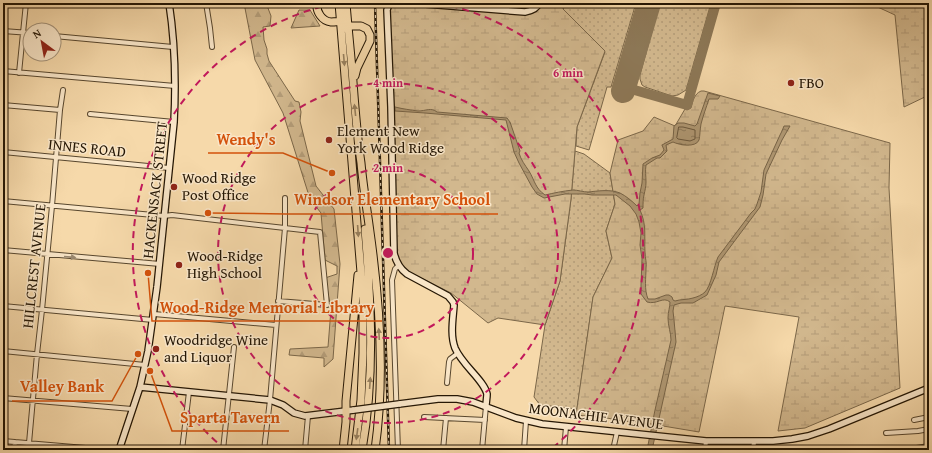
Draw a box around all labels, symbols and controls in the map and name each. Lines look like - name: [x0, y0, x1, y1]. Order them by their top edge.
- north arrow: [22, 22, 62, 62]
- text: N: [29, 24, 45, 42]
- one-way arrow: [341, 54, 347, 66]
- text: 6 min: [553, 64, 583, 81]
- place label: FBO: [799, 72, 824, 93]
- text: 4 min: [373, 74, 403, 91]
- marker: FBO: [786, 78, 796, 88]
- one-way arrow: [352, 104, 358, 116]
- street label: HACKENSACK STREET: [137, 120, 172, 260]
- place label: Element New York Wood Ridge: [337, 120, 444, 158]
- callout: Wendy's: [208, 125, 283, 153]
- text: Wendy's: [216, 127, 276, 151]
- street label: INNES ROAD: [47, 133, 127, 162]
- marker: Element New York Wood Ridge: [324, 135, 334, 145]
- text: 2 min: [373, 159, 403, 176]
- place label: Wood Ridge Post Office: [182, 167, 256, 205]
- marker: Wood Ridge Post Office: [169, 182, 179, 192]
- callout: Windsor Elementary School: [286, 186, 498, 214]
- text: Windsor Elementary School: [294, 187, 490, 211]
- street label: HILLCREST AVENUE: [17, 202, 51, 329]
- one-way arrow: [354, 225, 361, 237]
- place label: Wood-Ridge High School: [187, 245, 263, 283]
- centre of rings: [381, 246, 395, 260]
- one-way arrow: [64, 253, 76, 260]
- marker: Wood-Ridge High School: [174, 260, 184, 270]
- callout: Wood-Ridge Memorial Library: [152, 293, 382, 321]
- text: Wood-Ridge Memorial Library: [160, 295, 375, 319]
- one-way arrow: [376, 327, 383, 340]
- place label: Woodridge Wine and Liquor: [164, 329, 268, 367]
- marker: Woodridge Wine and Liquor: [151, 344, 161, 354]
- callout: Valley Bank: [12, 373, 112, 401]
- text: Valley Bank: [20, 374, 105, 398]
- one-way arrow: [366, 377, 373, 389]
- street label: MOONACHIE AVENUE: [528, 397, 665, 434]
- callout: Sparta Tavern: [172, 403, 289, 431]
- text: Sparta Tavern: [180, 405, 281, 429]
- one-way arrow: [354, 428, 360, 440]

